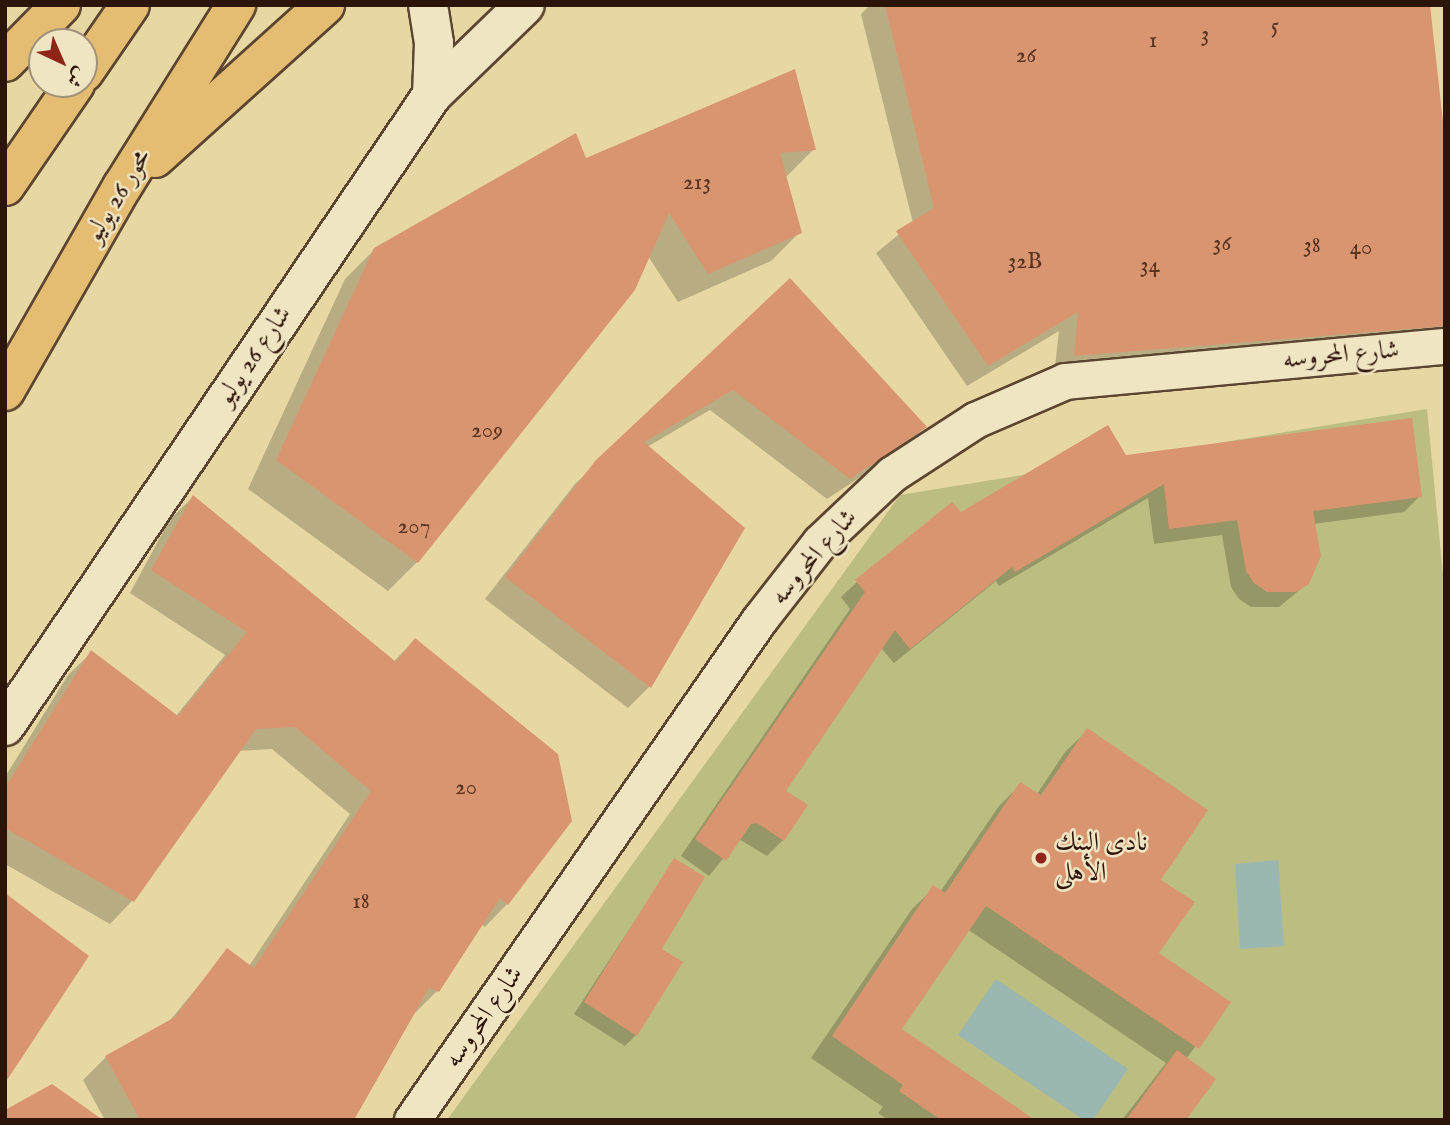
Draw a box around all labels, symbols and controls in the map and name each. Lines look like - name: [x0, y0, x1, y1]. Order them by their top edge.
- house number: 5: [1271, 13, 1279, 41]
- house number: 3: [1201, 21, 1209, 49]
- house number: 1: [1149, 27, 1157, 55]
- north arrow: [28, 28, 98, 98]
- house number: 26: [1016, 42, 1036, 70]
- text: ش: [61, 61, 91, 92]
- street label: محور 26 يوليو: [78, 144, 158, 248]
- house number: 213: [683, 169, 711, 197]
- house number: 36: [1213, 230, 1231, 258]
- house number: 38: [1303, 232, 1321, 260]
- house number: 40: [1350, 234, 1372, 262]
- house number: 32B: [1008, 248, 1042, 276]
- house number: 34: [1140, 252, 1160, 280]
- street label: شارع 26 يوليو: [209, 300, 299, 412]
- street label: شارع المحروسه: [1281, 334, 1401, 376]
- house number: 209: [471, 417, 503, 445]
- street label: شارع المحروسه: [764, 503, 864, 611]
- house number: 207: [398, 513, 430, 541]
- house number: 20: [455, 774, 477, 802]
- place label: نادى البنك الأهلى: [1055, 827, 1147, 888]
- marker: نادى البنك الأهلى: [1033, 850, 1049, 866]
- house number: 18: [352, 888, 370, 916]
- street label: شارع المحروسه: [438, 960, 530, 1074]

